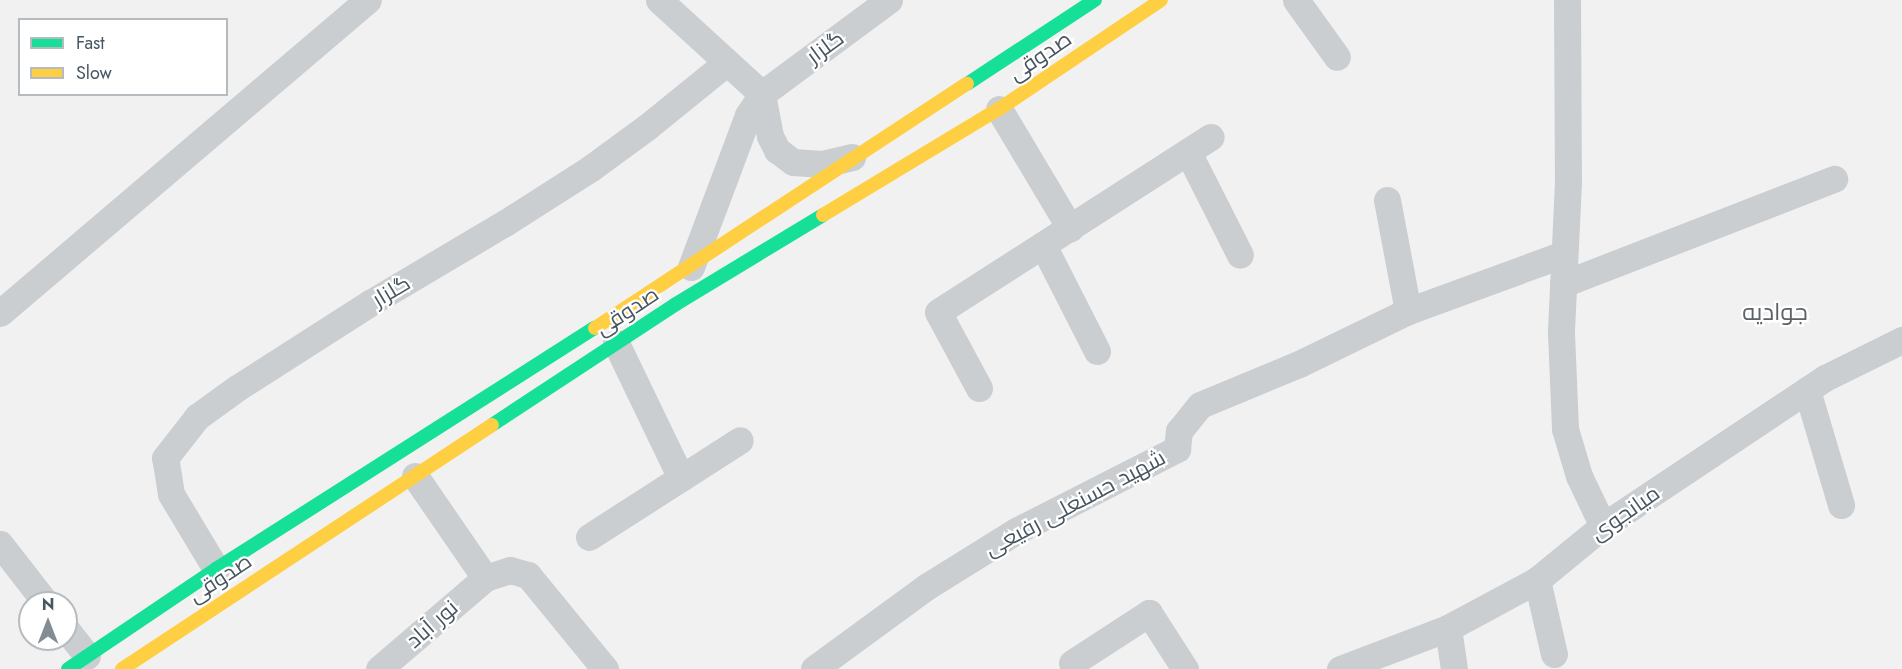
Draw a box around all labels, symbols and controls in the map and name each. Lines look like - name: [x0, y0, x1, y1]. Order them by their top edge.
- legend: [18, 18, 228, 96]
- street label: گلزار: [801, 25, 849, 69]
- street label: صدوقی: [1004, 25, 1076, 87]
- text: Fast: [76, 30, 105, 56]
- text: Slow: [76, 60, 112, 86]
- street label: گلزار: [367, 269, 415, 313]
- street label: صدوقی: [590, 281, 664, 341]
- district label: جوادیه: [1742, 298, 1808, 326]
- street label: شهید حسنعلی رفیعی: [980, 444, 1170, 562]
- street label: میانجوی: [1585, 480, 1665, 546]
- street label: صدوقی: [183, 548, 257, 608]
- north arrow: [18, 591, 78, 651]
- text: N: [42, 593, 54, 616]
- street label: نور آباد: [401, 594, 463, 654]

